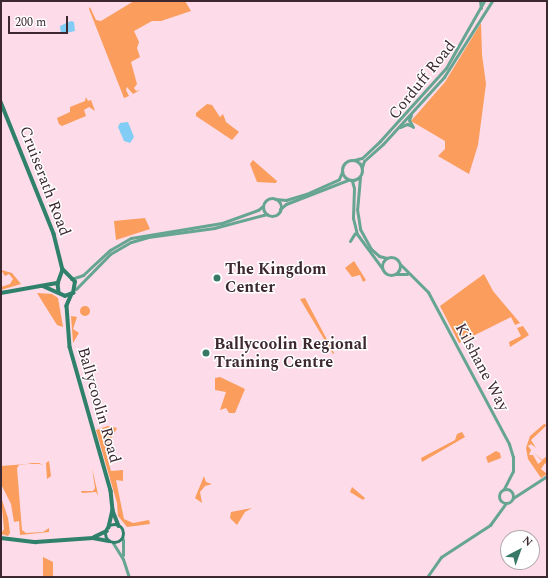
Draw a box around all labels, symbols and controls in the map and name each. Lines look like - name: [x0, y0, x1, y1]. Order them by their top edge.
- scale bar: [10, 8, 70, 34]
- text: 200 m: [15, 13, 46, 32]
- street label: Corduff Road: [384, 37, 460, 123]
- street label: Cruiserath Road: [15, 123, 75, 239]
- place label: The Kingdom Center: [225, 259, 327, 297]
- marker: The Kingdom Center: [212, 273, 222, 283]
- street label: Kilshane Way: [451, 320, 513, 414]
- place label: Ballycoolin Regional Training Centre: [214, 334, 367, 372]
- street label: Ballycoolin Road: [73, 345, 125, 465]
- marker: Ballycoolin Regional Training Centre: [201, 348, 211, 358]
- north arrow: [500, 530, 540, 570]
- text: N: [519, 532, 537, 551]

